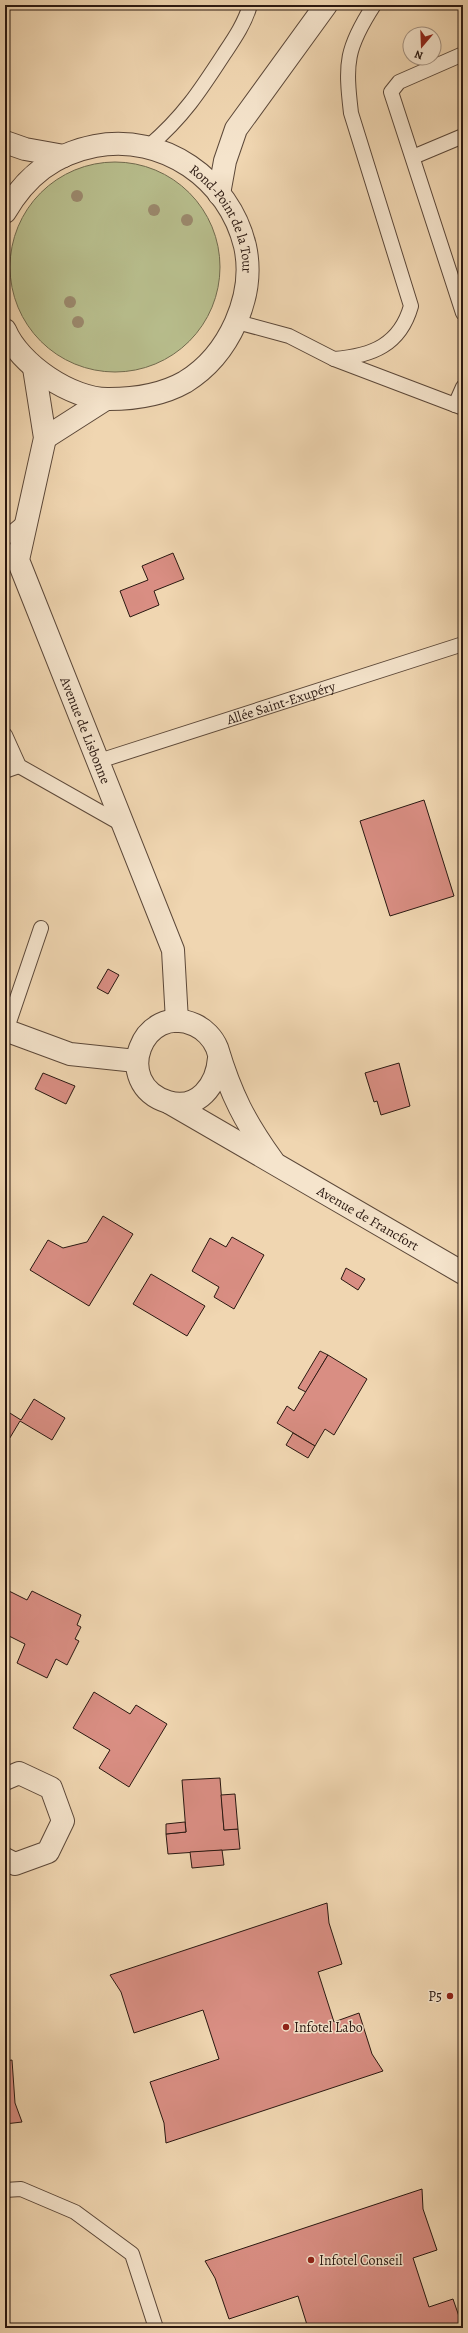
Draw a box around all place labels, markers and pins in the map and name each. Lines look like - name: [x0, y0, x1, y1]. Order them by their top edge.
- place label: P5: [428, 1987, 442, 2006]
- marker: P5: [445, 1991, 455, 2001]
- place label: Infotel Labo: [294, 2018, 363, 2037]
- marker: Infotel Labo: [281, 2022, 291, 2032]
- place label: Infotel Conseil: [319, 2251, 403, 2270]
- marker: Infotel Conseil: [306, 2255, 316, 2265]

